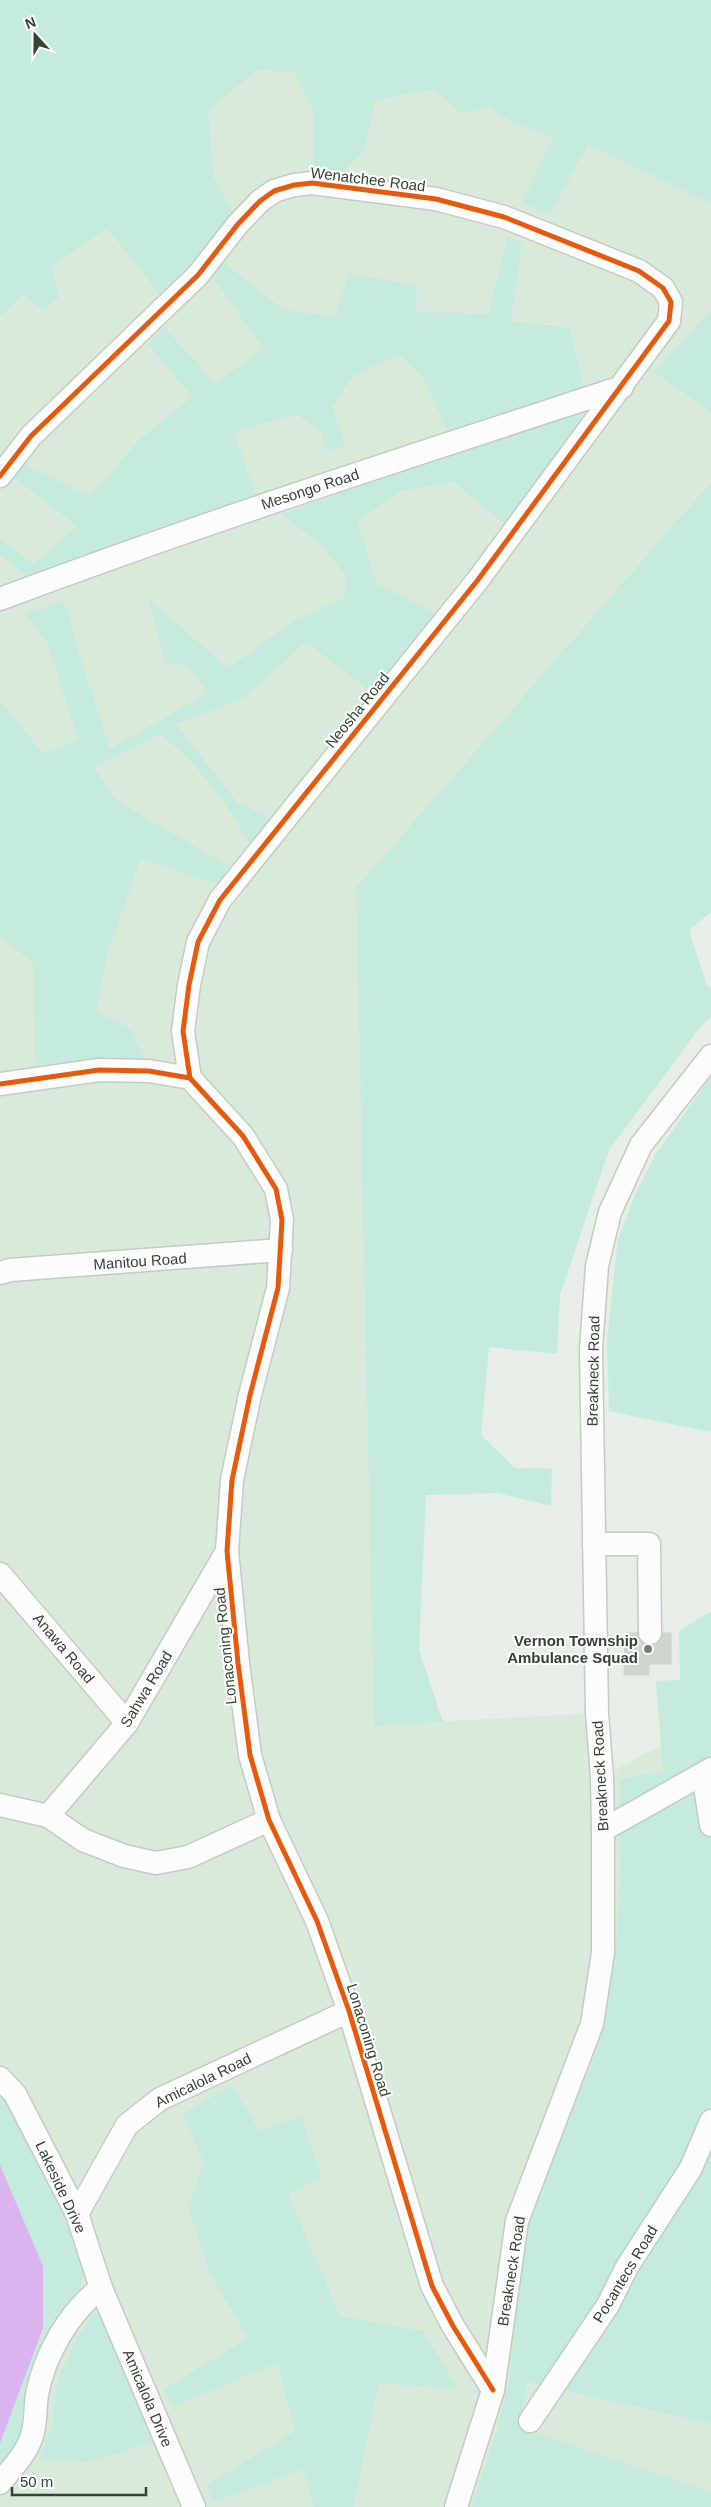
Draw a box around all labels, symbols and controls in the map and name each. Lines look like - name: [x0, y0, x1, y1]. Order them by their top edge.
- north arrow: [10, 10, 60, 60]
- text: N: [23, 14, 38, 32]
- street label: Wenatchee Road: [310, 164, 426, 194]
- street label: Mesongo Road: [259, 465, 361, 513]
- street label: Neosha Road: [322, 669, 392, 751]
- street label: Manitou Road: [93, 1249, 187, 1273]
- street label: Breakneck Road: [584, 1315, 602, 1427]
- street label: Lonaconing Road: [210, 1587, 240, 1705]
- street label: Anawa Road: [30, 1610, 98, 1686]
- place label: Vernon Township Ambulance Squad: [507, 1632, 638, 1666]
- marker: Vernon Township Ambulance Squad: [642, 1643, 654, 1655]
- street label: Sahwa Road: [117, 1648, 175, 1730]
- street label: Breakneck Road: [589, 1720, 611, 1832]
- street label: Lonaconing Road: [344, 1981, 394, 2099]
- street label: Amicalola Road: [152, 2049, 254, 2111]
- street label: Lakeside Drive: [32, 2138, 90, 2236]
- street label: Breakneck Road: [494, 2215, 528, 2327]
- street label: Pocantecs Road: [589, 2222, 661, 2326]
- street label: Amicalola Drive: [120, 2347, 176, 2449]
- scale bar: [12, 2464, 146, 2496]
- text: 50 m: [20, 2473, 53, 2490]

